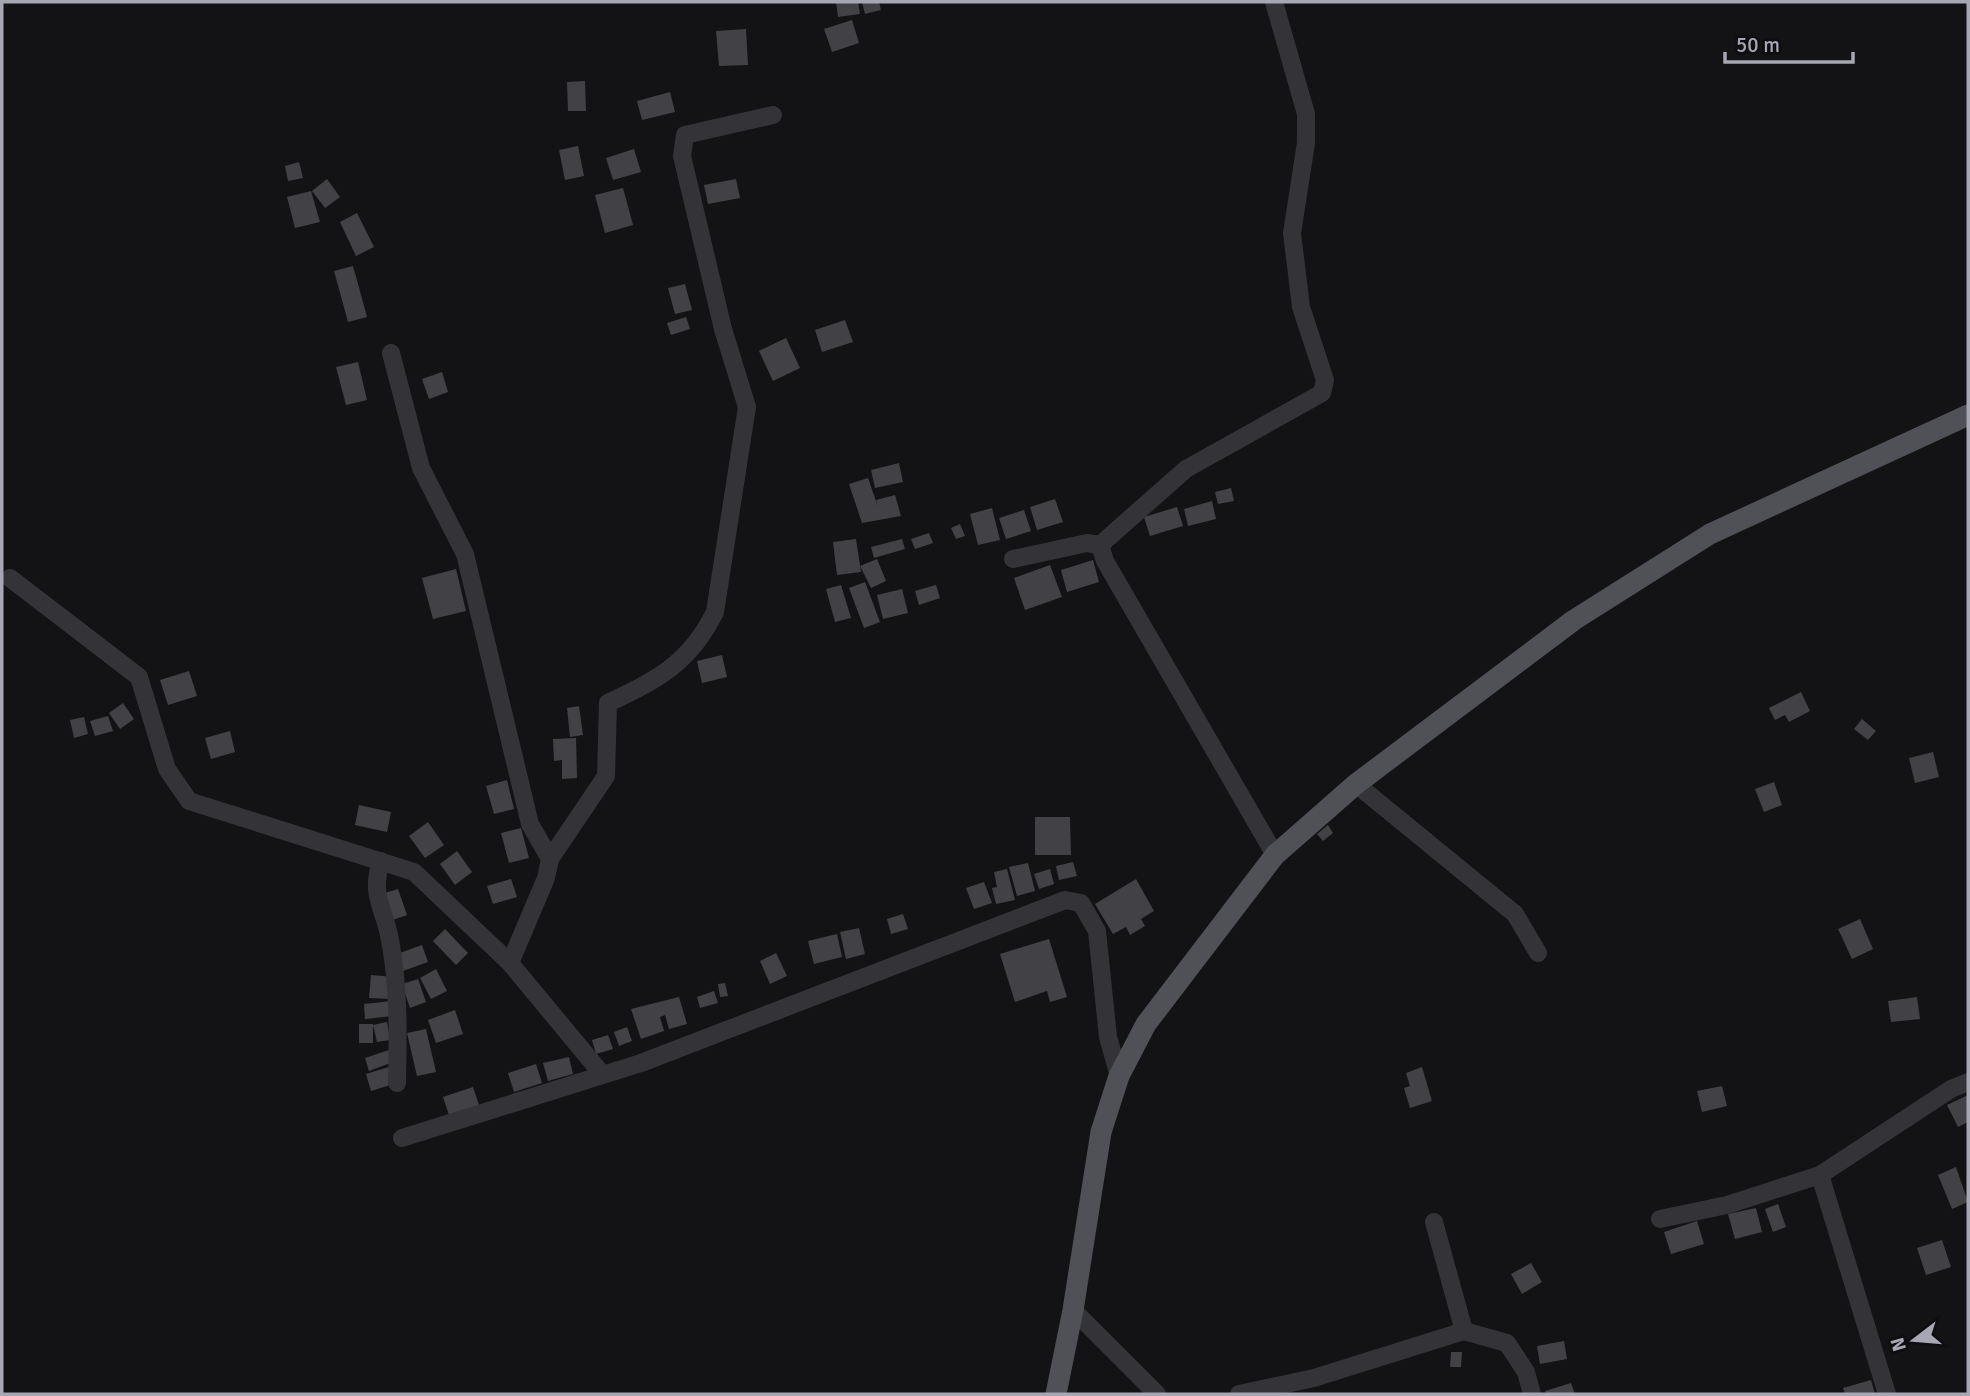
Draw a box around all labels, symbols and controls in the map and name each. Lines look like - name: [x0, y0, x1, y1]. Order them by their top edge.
- scale bar: [1725, 21, 1853, 65]
- text: 50 m: [1736, 32, 1780, 58]
- north arrow: [1879, 1305, 1949, 1375]
- text: N: [1885, 1335, 1912, 1354]

